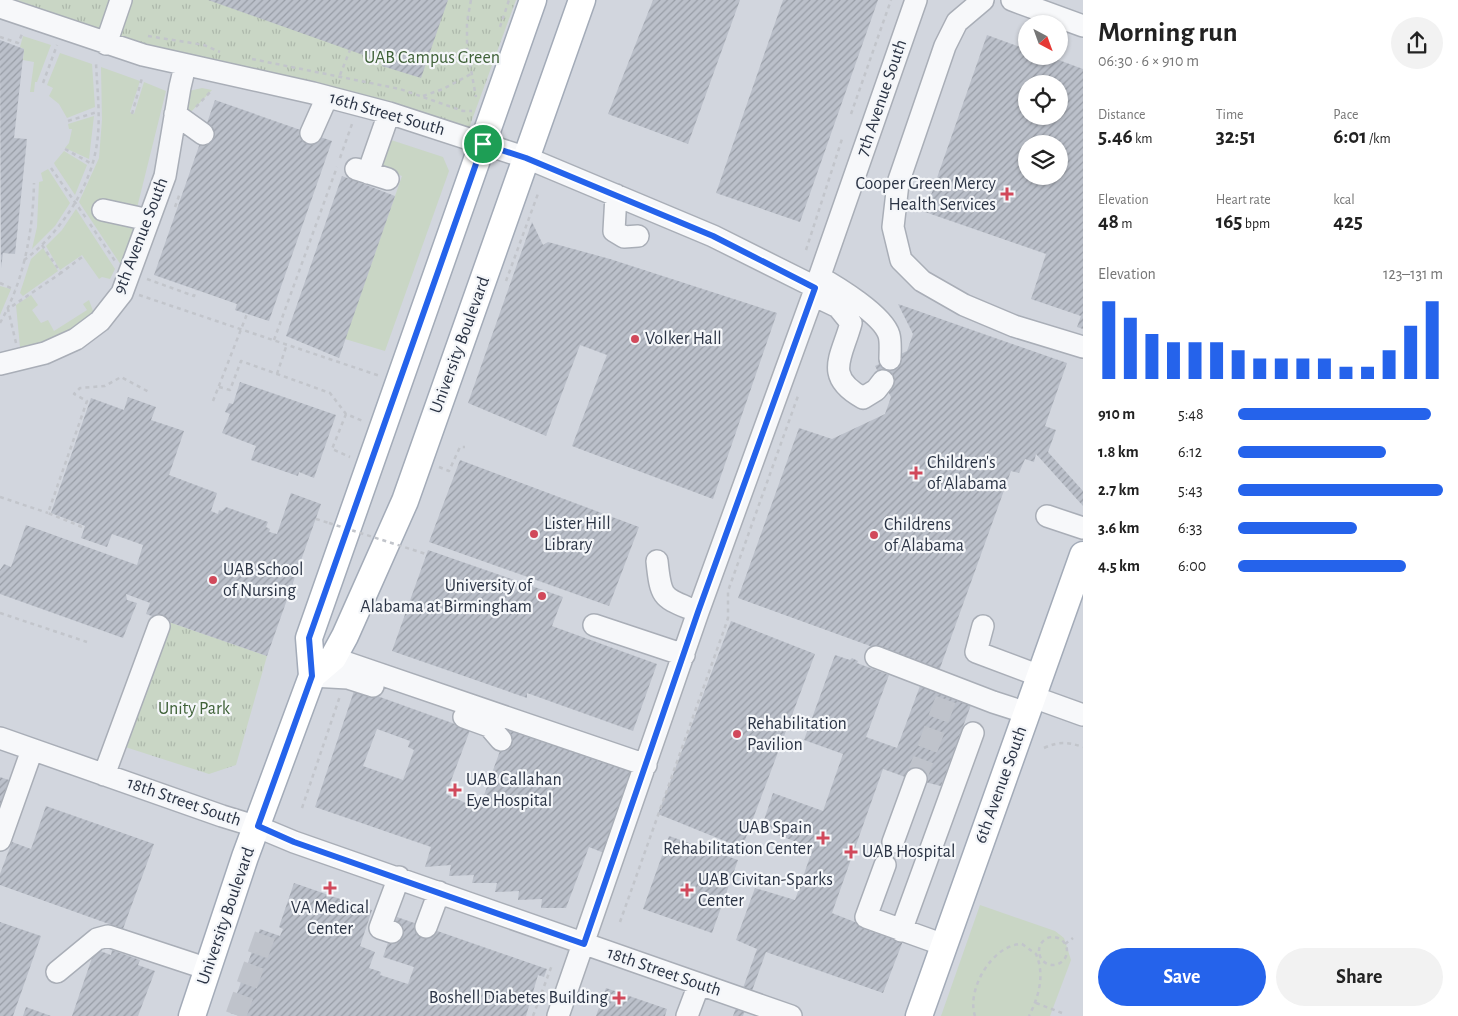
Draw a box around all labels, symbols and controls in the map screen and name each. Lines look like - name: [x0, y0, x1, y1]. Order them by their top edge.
- north arrow: [1018, 15, 1068, 65]
- map controls: [1018, 15, 1068, 185]
- button: share: [1391, 17, 1443, 69]
- text: Morning run: [1098, 19, 1238, 47]
- street label: 7th Avenue South: [854, 37, 910, 159]
- park label: UAB Campus Green: [364, 49, 500, 67]
- text: 06:30 · 6 × 910 m: [1098, 53, 1199, 69]
- button: locate: [1018, 75, 1068, 125]
- street label: 16th Street South: [327, 89, 447, 139]
- text: Distance: [1098, 108, 1145, 122]
- text: Time: [1216, 108, 1244, 122]
- text: Pace: [1333, 108, 1359, 122]
- pin: [462, 123, 504, 165]
- text: 5.46: [1098, 126, 1133, 147]
- text: 32:51: [1216, 126, 1256, 147]
- text: 6:01: [1333, 126, 1367, 147]
- icon: arrive: [469, 130, 497, 158]
- text: km: [1133, 132, 1153, 146]
- text: /km: [1367, 132, 1391, 146]
- button: layers: [1018, 135, 1068, 185]
- street label: 9th Avenue South: [111, 175, 171, 297]
- place label: Cooper Green Mercy Health Services: [855, 175, 996, 214]
- marker: Cooper Green Mercy Health Services: [1000, 187, 1014, 201]
- text: Elevation: [1098, 193, 1149, 207]
- text: Heart rate: [1216, 193, 1271, 207]
- text: kcal: [1333, 193, 1355, 207]
- text: 48: [1098, 211, 1119, 232]
- text: 165: [1216, 211, 1242, 232]
- text: 425: [1333, 211, 1363, 232]
- text: m: [1119, 217, 1132, 231]
- text: bpm: [1242, 217, 1270, 231]
- text: Elevation: [1098, 266, 1156, 282]
- text: 123–131 m: [1383, 266, 1443, 282]
- street label: University Boulevard: [427, 274, 493, 416]
- place label: Volker Hall: [645, 330, 722, 348]
- marker: Volker Hall: [629, 333, 641, 345]
- text: 910 m: [1098, 406, 1135, 422]
- text: 5:48: [1178, 406, 1204, 422]
- text: 1.8 km: [1098, 444, 1139, 460]
- text: 6:12: [1178, 444, 1202, 460]
- place label: Children's of Alabama: [927, 454, 1007, 493]
- marker: Children's of Alabama: [909, 466, 923, 480]
- text: 2.7 km: [1098, 482, 1139, 498]
- text: 5:43: [1178, 482, 1203, 498]
- place label: Lister Hill Library: [544, 515, 611, 554]
- place label: Childrens of Alabama: [884, 516, 964, 555]
- text: 3.6 km: [1098, 520, 1140, 536]
- text: 6:33: [1178, 520, 1202, 536]
- marker: Lister Hill Library: [528, 528, 540, 540]
- marker: Childrens of Alabama: [868, 529, 880, 541]
- text: 4.5 km: [1098, 558, 1140, 574]
- text: 6:00: [1178, 558, 1206, 574]
- place label: UAB School of Nursing: [223, 561, 304, 600]
- marker: UAB School of Nursing: [207, 574, 219, 586]
- place label: University of Alabama at Birmingham: [360, 577, 534, 616]
- marker: University of Alabama at Birmingham: [536, 590, 548, 602]
- park label: Unity Park: [158, 700, 231, 718]
- place label: Rehabilitation Pavilion: [747, 715, 847, 754]
- street label: 6th Avenue South: [971, 724, 1031, 846]
- marker: Rehabilitation Pavilion: [731, 728, 743, 740]
- place label: UAB Callahan Eye Hospital: [466, 771, 562, 810]
- street label: 18th Street South: [125, 774, 243, 830]
- marker: UAB Callahan Eye Hospital: [448, 783, 462, 797]
- place label: UAB Spain Rehabilitation Center: [663, 819, 812, 858]
- marker: UAB Spain Rehabilitation Center: [816, 831, 830, 845]
- place label: UAB Hospital: [862, 843, 955, 861]
- street label: University Boulevard: [194, 845, 258, 987]
- marker: UAB Hospital: [844, 845, 858, 859]
- place label: UAB Civitan-Sparks Center: [698, 871, 833, 910]
- marker: VA Medical Center: [323, 881, 337, 895]
- marker: UAB Civitan-Sparks Center: [680, 883, 694, 897]
- place label: VA Medical Center: [291, 899, 369, 938]
- street label: 18th Street South: [605, 944, 723, 1000]
- button: Save: [1098, 948, 1266, 1006]
- button: Share: [1276, 948, 1443, 1006]
- place label: Boshell Diabetes Building: [429, 989, 608, 1007]
- marker: Boshell Diabetes Building: [612, 991, 626, 1005]

